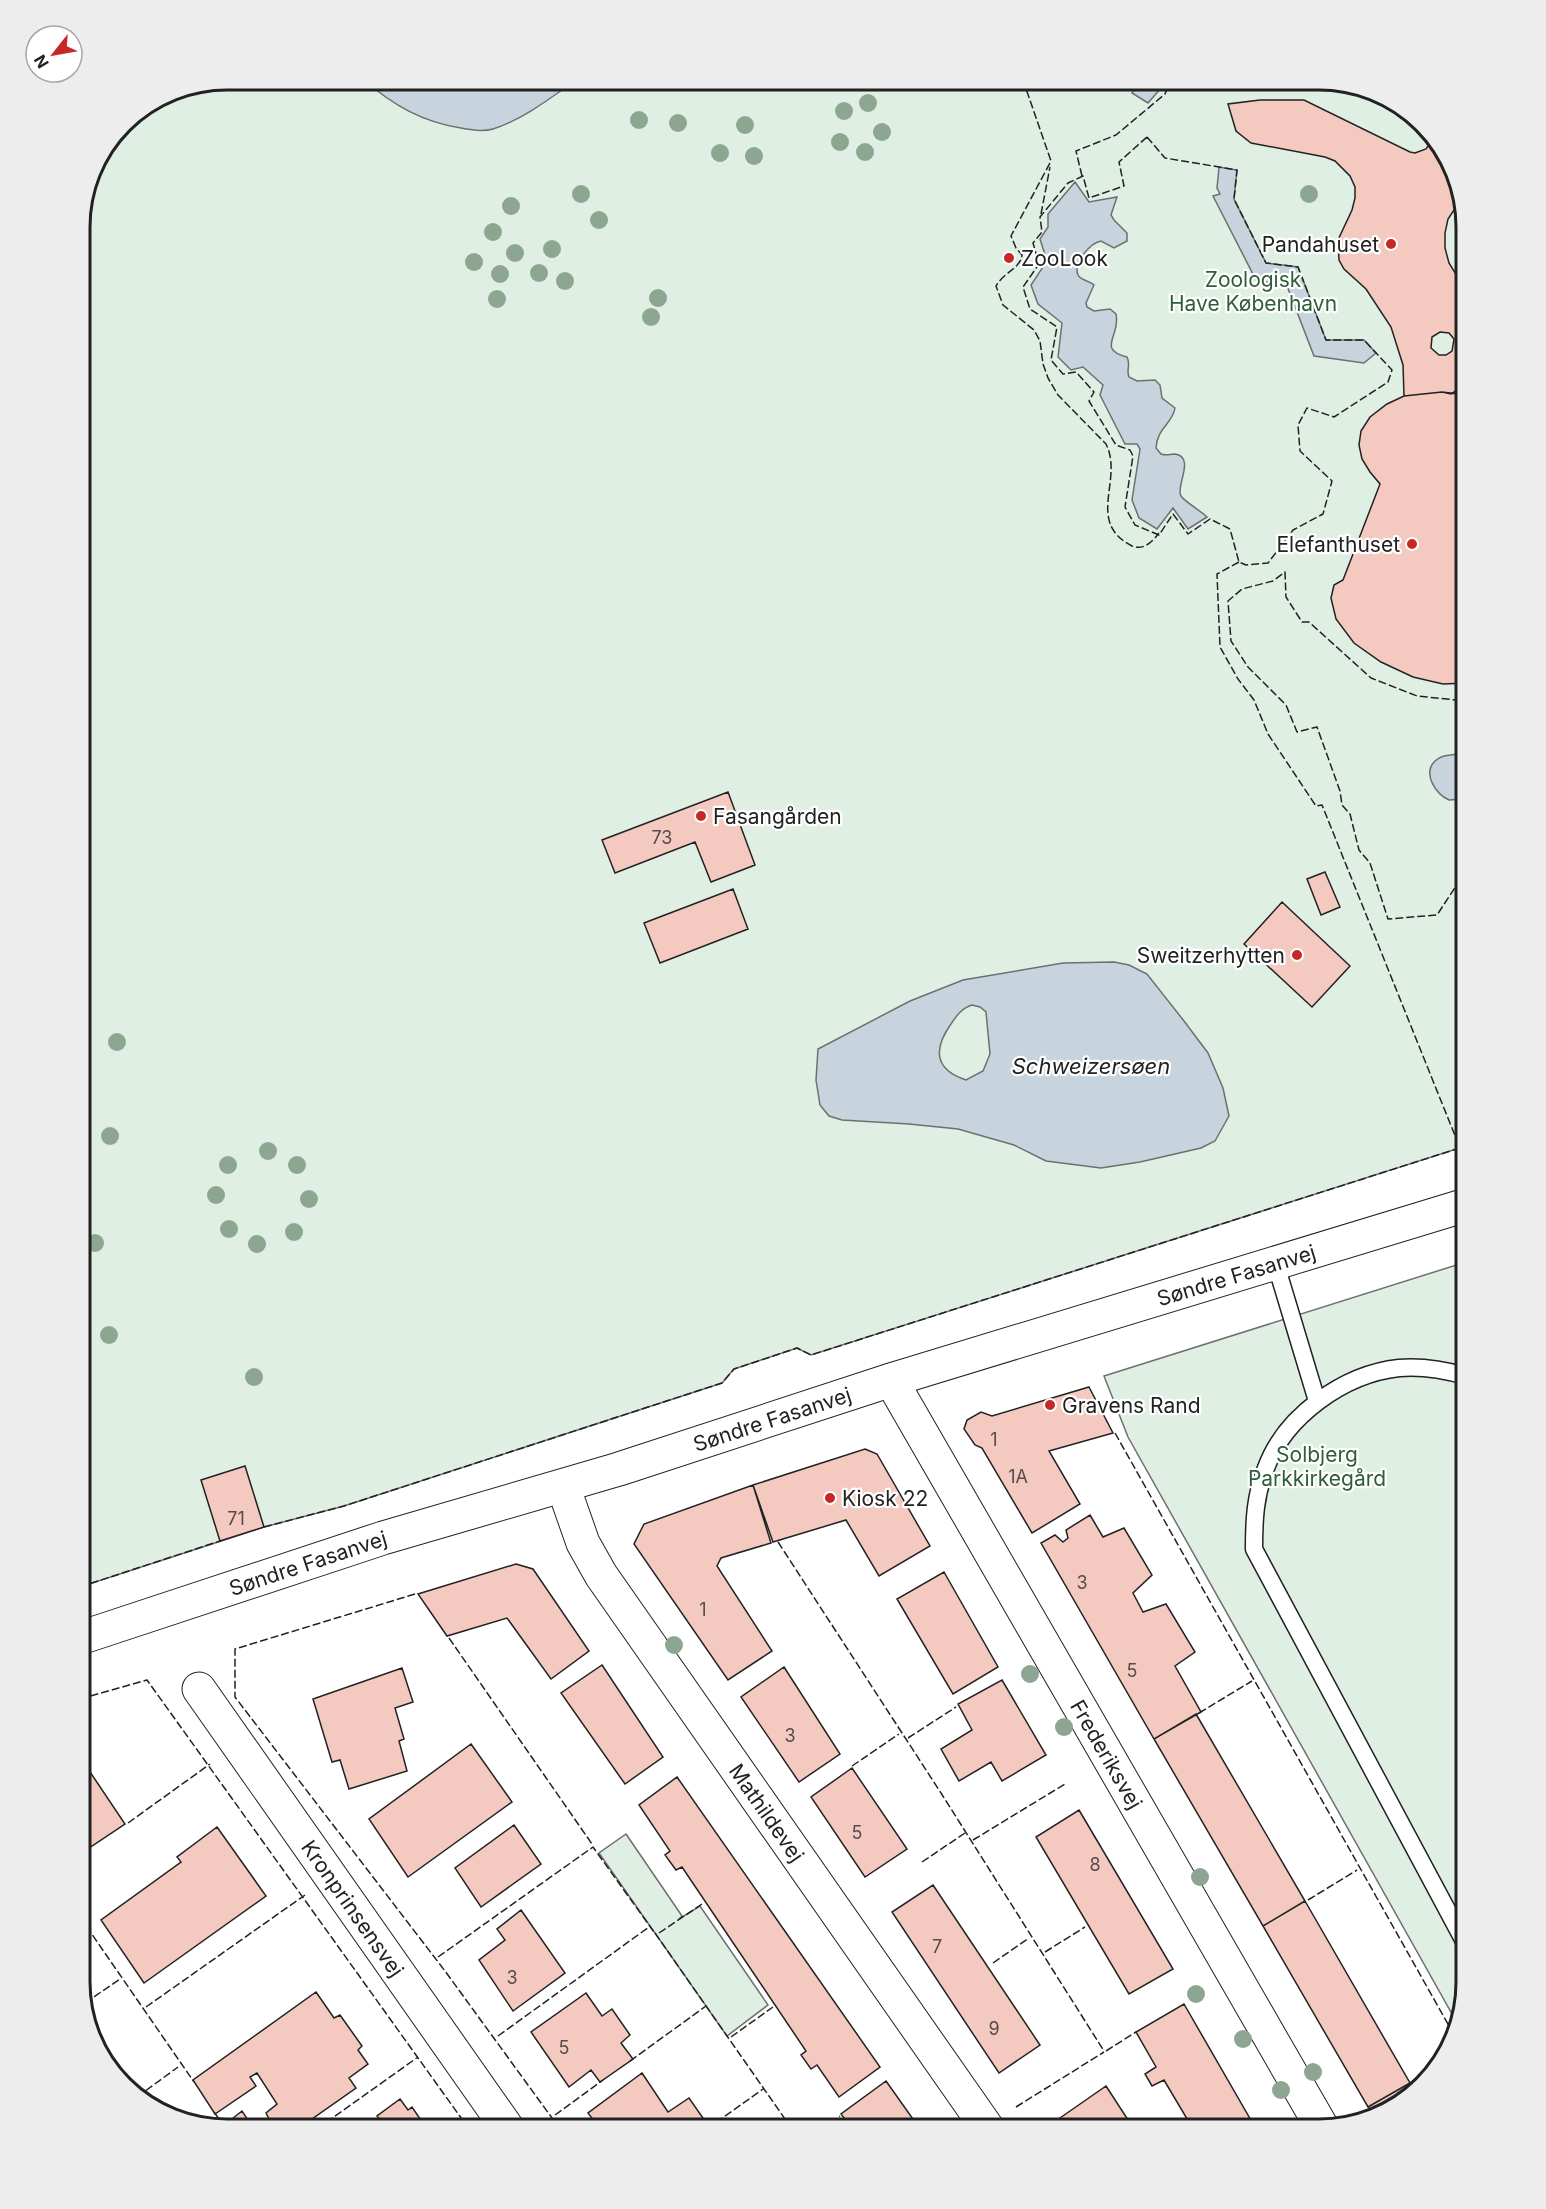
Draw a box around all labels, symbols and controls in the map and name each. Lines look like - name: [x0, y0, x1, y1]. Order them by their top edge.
- north arrow: [24, 24, 84, 84]
- text: N: [29, 51, 53, 72]
- place label: Pandahuset: [1262, 232, 1379, 257]
- marker: Pandahuset: [1384, 237, 1398, 251]
- place label: ZooLook: [1021, 246, 1108, 271]
- marker: ZooLook: [1002, 251, 1016, 265]
- park label: Zoologisk Have København: [1169, 267, 1337, 316]
- place label: Elefanthuset: [1277, 532, 1400, 557]
- marker: Elefanthuset: [1405, 537, 1419, 551]
- place label: Fasangården: [713, 804, 842, 829]
- marker: Fasangården: [694, 809, 708, 823]
- house number: 73: [651, 827, 673, 848]
- place label: Sweitzerhytten: [1137, 943, 1285, 968]
- marker: Sweitzerhytten: [1290, 948, 1304, 962]
- water label: Schweizersøen: [1012, 1053, 1170, 1079]
- street label: Søndre Fasanvej: [1154, 1239, 1319, 1311]
- street label: Søndre Fasanvej: [690, 1381, 854, 1456]
- place label: Gravens Rand: [1062, 1393, 1201, 1418]
- marker: Gravens Rand: [1043, 1398, 1057, 1412]
- house number: 1: [990, 1429, 998, 1450]
- park label: Solbjerg Parkkirkegård: [1248, 1442, 1386, 1491]
- house number: 1A: [1008, 1466, 1028, 1487]
- place label: Kiosk 22: [842, 1486, 928, 1511]
- marker: Kiosk 22: [823, 1491, 837, 1505]
- house number: 71: [227, 1508, 245, 1529]
- street label: Søndre Fasanvej: [226, 1525, 390, 1600]
- house number: 3: [1076, 1572, 1088, 1593]
- house number: 1: [699, 1599, 707, 1620]
- house number: 5: [1127, 1660, 1137, 1681]
- street label: Frederiksvej: [1066, 1695, 1148, 1813]
- house number: 3: [784, 1725, 796, 1746]
- street label: Mathildevej: [724, 1759, 810, 1866]
- house number: 5: [852, 1822, 862, 1843]
- street label: Kronprinsensvej: [297, 1835, 409, 1981]
- house number: 8: [1089, 1854, 1101, 1875]
- house number: 7: [932, 1936, 942, 1957]
- house number: 3: [506, 1967, 518, 1988]
- house number: 9: [988, 2018, 1000, 2039]
- house number: 5: [559, 2037, 569, 2058]

